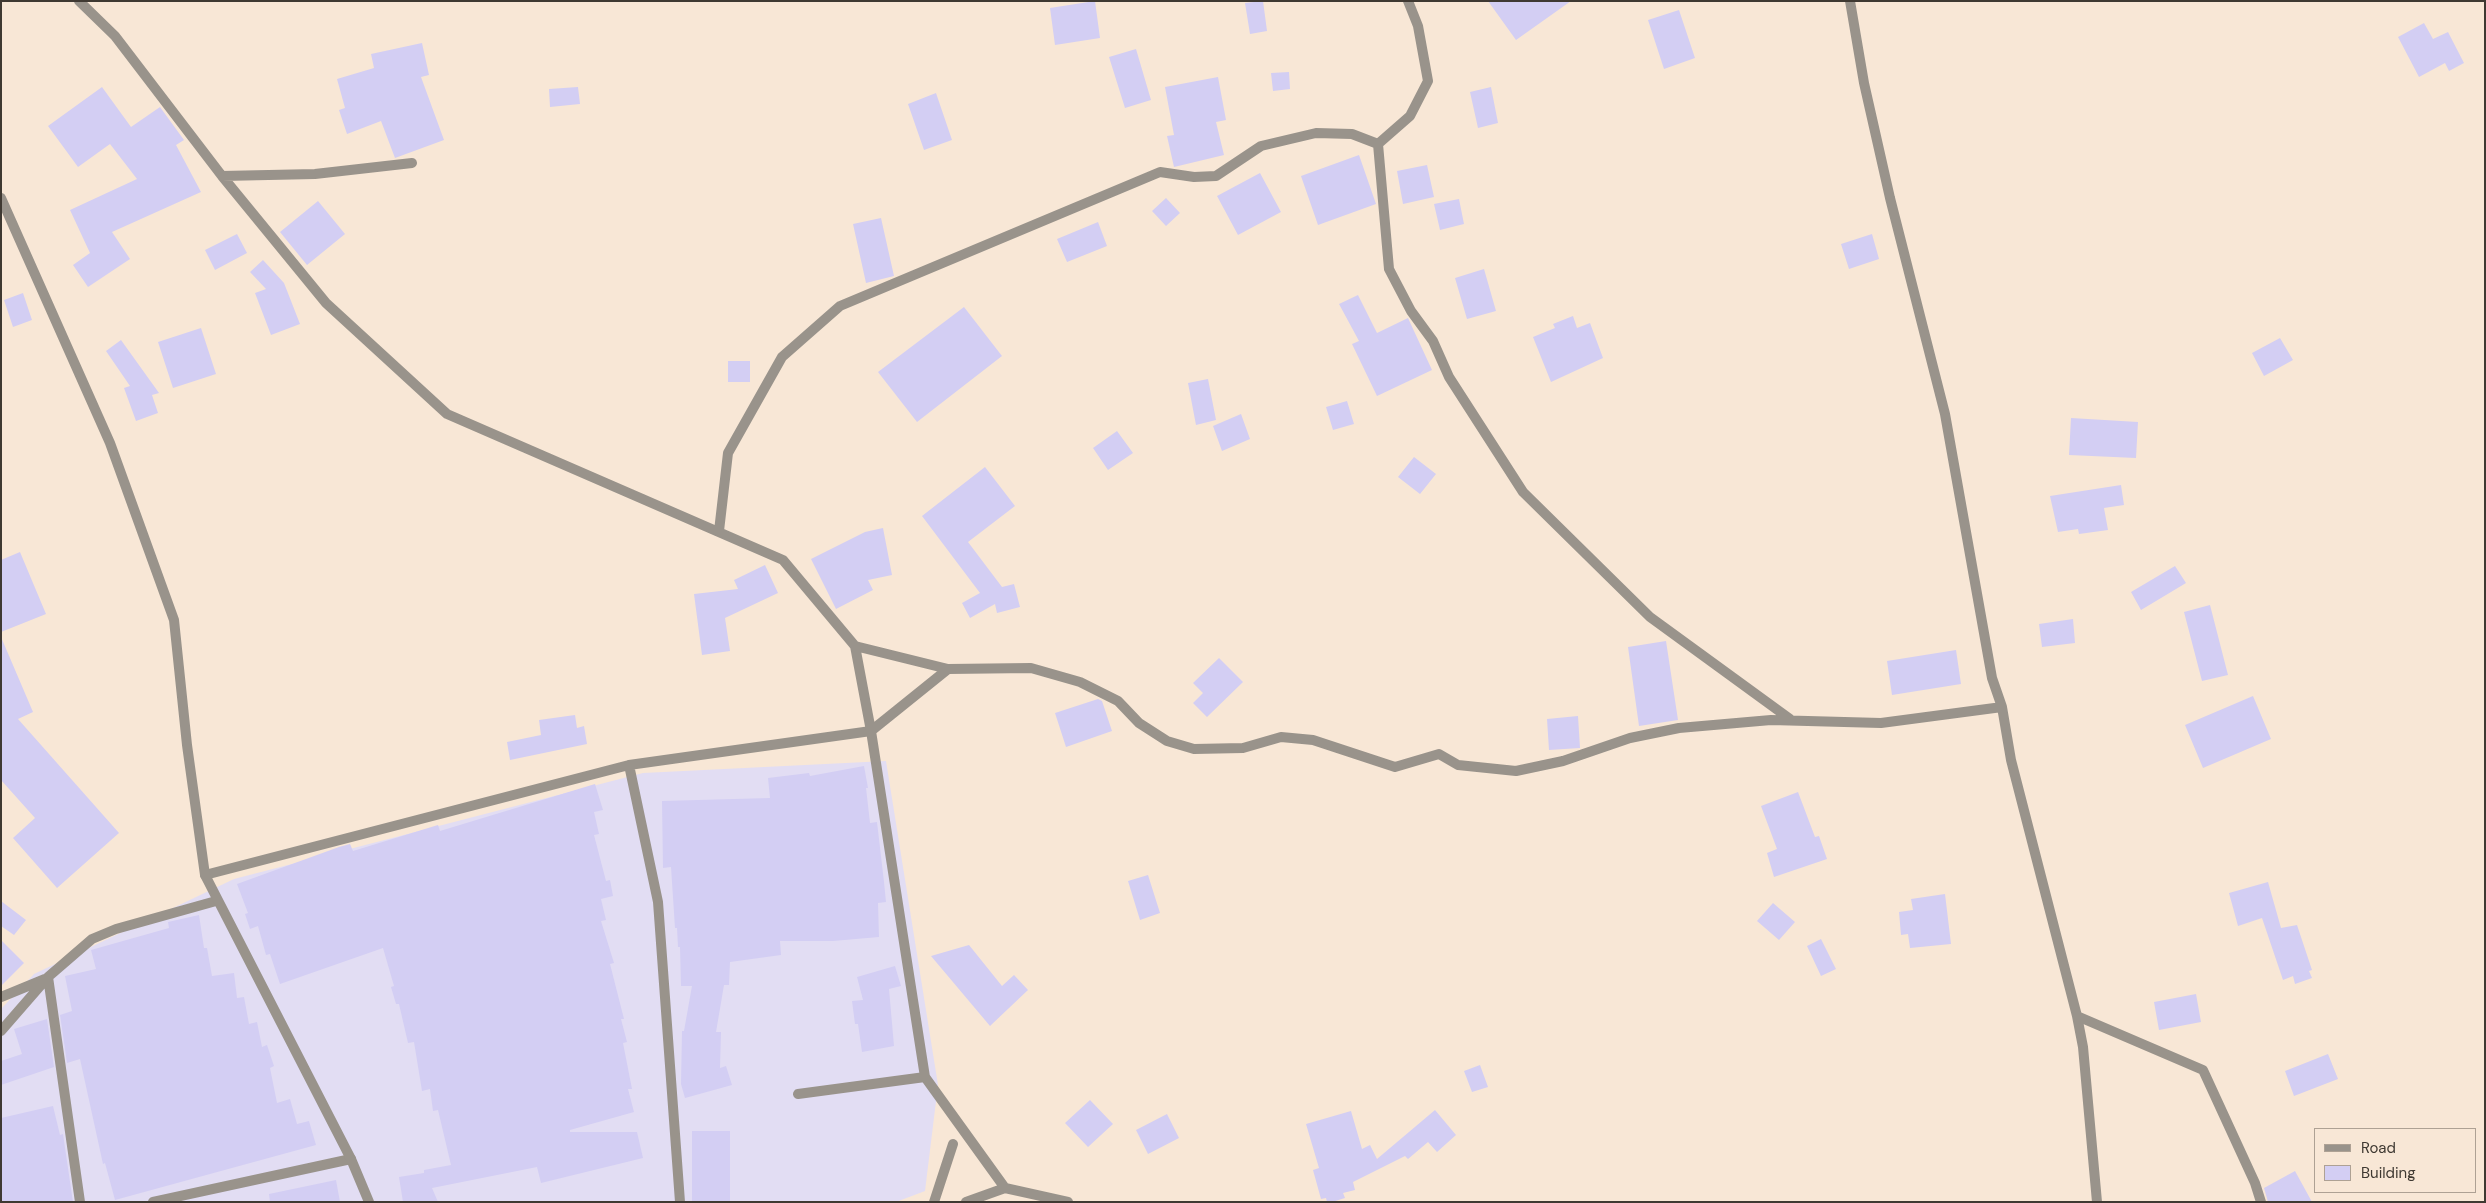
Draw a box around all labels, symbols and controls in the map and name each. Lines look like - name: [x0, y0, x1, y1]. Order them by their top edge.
- legend: [2314, 1128, 2476, 1193]
- text: Road: [2361, 1138, 2396, 1158]
- text: Building: [2361, 1163, 2416, 1183]

